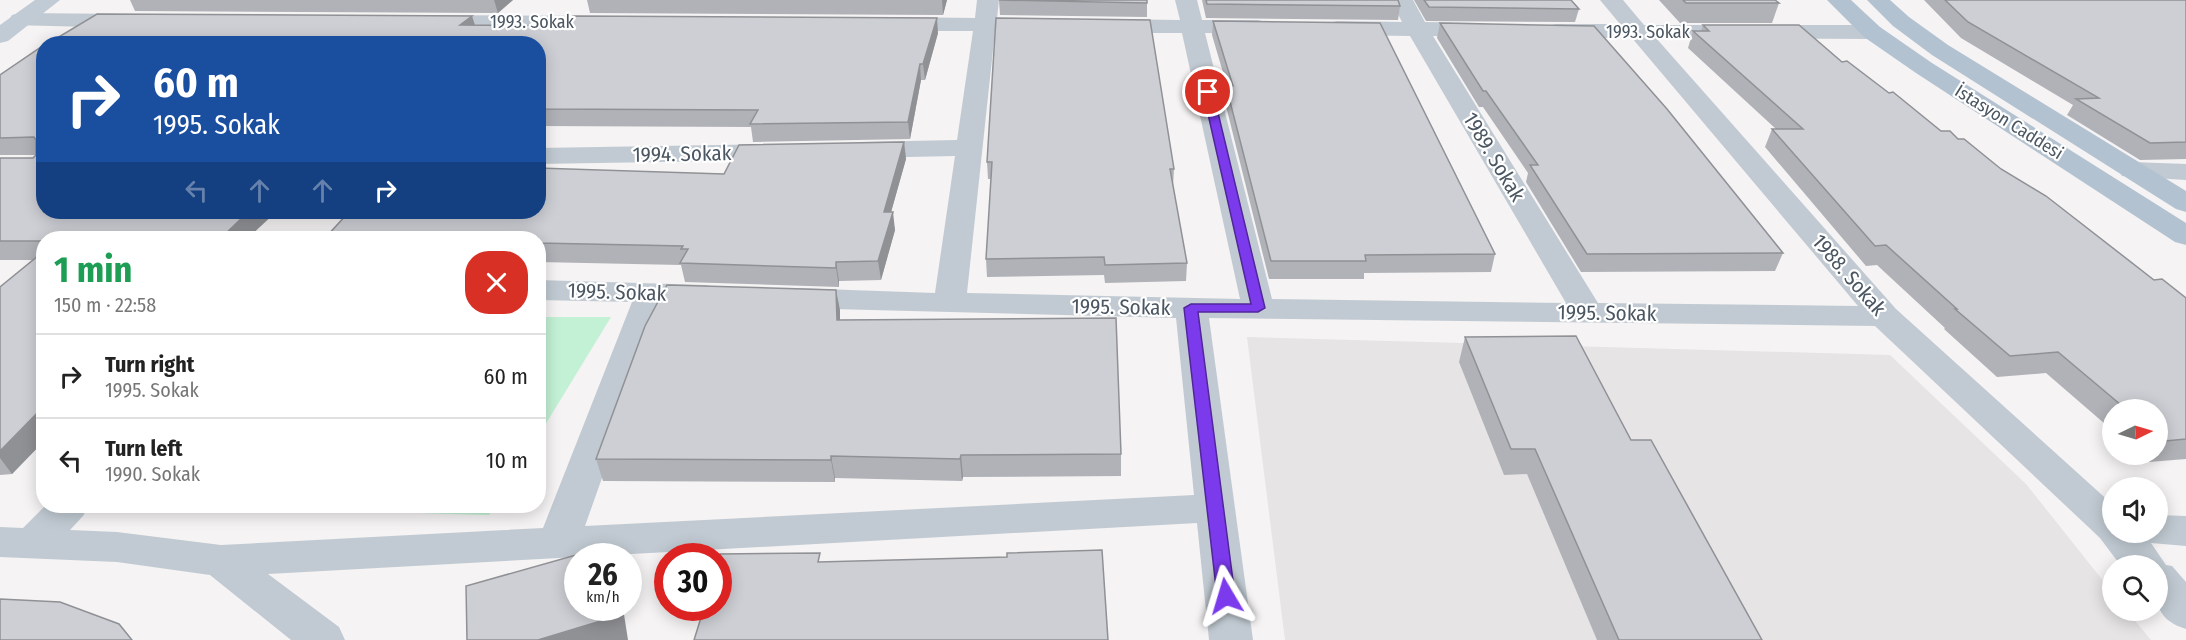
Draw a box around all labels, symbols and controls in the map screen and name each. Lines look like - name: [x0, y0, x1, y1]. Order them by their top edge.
- street label: 1993. Sokak: [490, 11, 575, 33]
- street label: 1993. Sokak: [1606, 21, 1691, 43]
- text: 60 m: [153, 58, 239, 108]
- icon: right: [54, 60, 132, 138]
- pin: [1182, 66, 1233, 117]
- icon: arrive: [1191, 75, 1224, 108]
- street label: İstasyon Caddesi: [1951, 80, 2067, 164]
- street label: 1989. Sokak: [1457, 108, 1531, 206]
- text: 1995. Sokak: [153, 109, 280, 141]
- street label: 1994. Sokak: [632, 140, 732, 168]
- icon: left: [180, 174, 213, 207]
- icon: ahead: [243, 174, 276, 207]
- icon: ahead: [306, 174, 339, 207]
- icon: right: [369, 174, 402, 207]
- street label: 1988. Sokak: [1806, 229, 1892, 321]
- text: 1 min: [54, 248, 132, 292]
- button: close: [465, 251, 528, 314]
- street label: 1995. Sokak: [567, 277, 667, 307]
- text: 150 m · 22:58: [54, 293, 156, 317]
- street label: 1995. Sokak: [1071, 293, 1171, 321]
- street label: 1995. Sokak: [1557, 299, 1657, 327]
- text: Turn right: [105, 351, 194, 378]
- icon: right: [54, 360, 87, 393]
- text: 60 m: [484, 363, 528, 390]
- text: 1995. Sokak: [105, 378, 199, 402]
- north arrow: [2102, 399, 2168, 465]
- map controls: [2102, 399, 2168, 621]
- text: Turn left: [105, 435, 183, 462]
- icon: left: [54, 444, 87, 477]
- text: 10 m: [486, 447, 528, 474]
- text: 1990. Sokak: [105, 462, 200, 486]
- button: sound: [2102, 477, 2168, 543]
- speed limit sign: 30: [654, 543, 732, 621]
- button: search: [2102, 555, 2168, 621]
- text: 26: [588, 557, 618, 593]
- position arrow: [1194, 564, 1258, 628]
- text: km/h: [586, 588, 620, 606]

